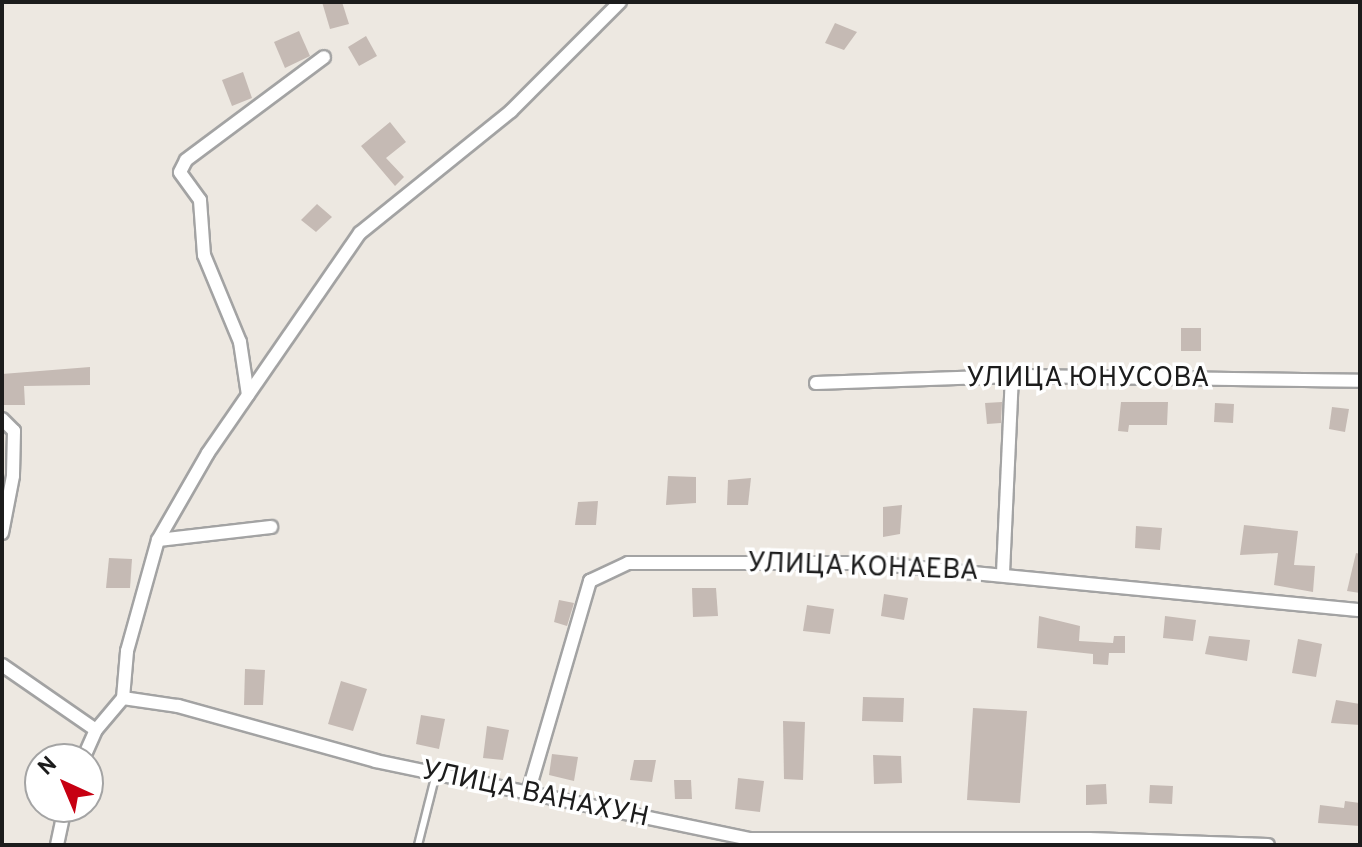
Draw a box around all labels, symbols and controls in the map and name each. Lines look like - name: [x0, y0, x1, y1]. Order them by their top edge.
- street label: УЛИЦА ЮНУСОВА: [966, 362, 1210, 396]
- street label: УЛИЦА КОНАЕВА: [746, 547, 980, 589]
- north arrow: [24, 743, 104, 823]
- text: N: [33, 752, 63, 782]
- street label: УЛИЦА ВАНАХУН: [418, 754, 652, 836]

